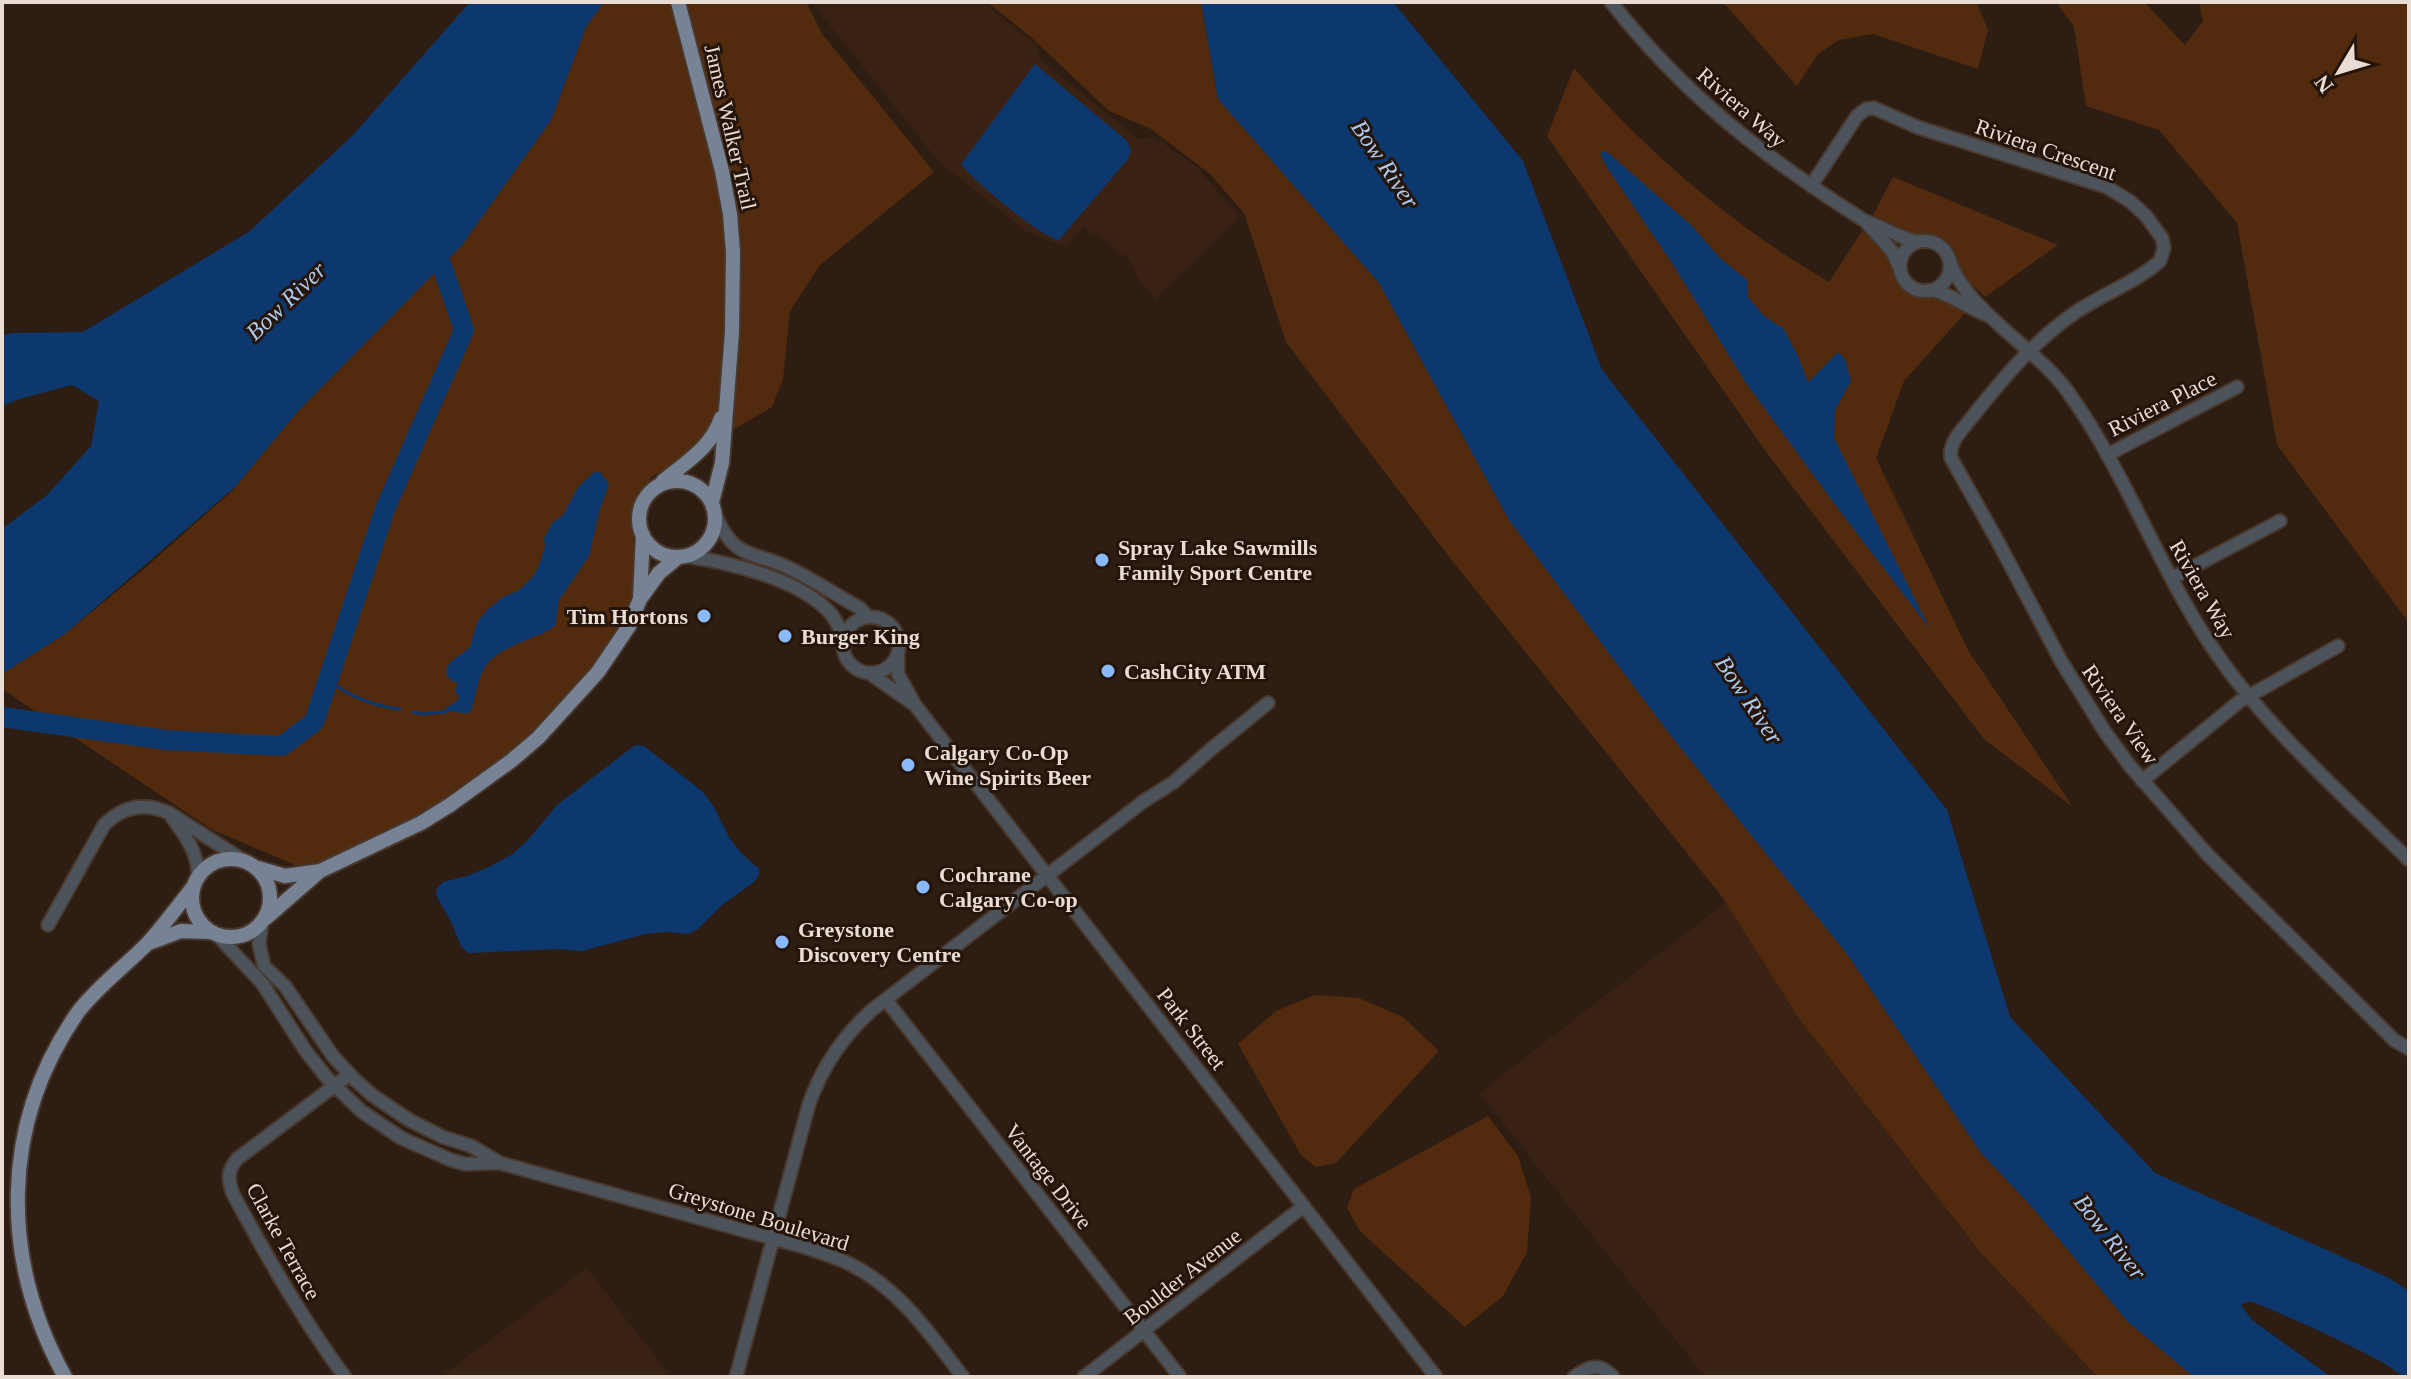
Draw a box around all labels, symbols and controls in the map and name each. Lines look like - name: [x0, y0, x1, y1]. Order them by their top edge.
- north arrow: [2299, 32, 2379, 112]
- street label: James Walker Trail: [699, 42, 762, 212]
- street label: Riviera Way: [1692, 62, 1791, 153]
- text: N: [2309, 70, 2338, 98]
- street label: Riviera Crescent: [1972, 114, 2120, 185]
- water label: Bow River: [1346, 115, 1424, 214]
- water label: Bow River: [241, 256, 332, 345]
- street label: Riviera Place: [2104, 366, 2220, 441]
- place label: Spray Lake Sawmills Family Sport Centre: [1118, 535, 1318, 585]
- street label: Riviera Way: [2164, 536, 2241, 643]
- marker: Spray Lake Sawmills Family Sport Centre: [1093, 551, 1111, 569]
- place label: Tim Hortons: [567, 604, 688, 629]
- marker: Tim Hortons: [695, 607, 713, 625]
- place label: Burger King: [801, 624, 920, 649]
- marker: Burger King: [776, 627, 794, 645]
- water label: Bow River: [1710, 651, 1788, 750]
- place label: CashCity ATM: [1124, 659, 1266, 684]
- street label: Riviera View: [2077, 660, 2164, 769]
- marker: CashCity ATM: [1099, 662, 1117, 680]
- place label: Calgary Co-Op Wine Spirits Beer: [924, 740, 1091, 790]
- marker: Calgary Co-Op Wine Spirits Beer: [899, 756, 917, 774]
- place label: Cochrane Calgary Co-op: [939, 862, 1078, 912]
- marker: Cochrane Calgary Co-op: [914, 878, 932, 896]
- place label: Greystone Discovery Centre: [798, 917, 961, 967]
- marker: Greystone Discovery Centre: [773, 933, 791, 951]
- street label: Park Street: [1152, 982, 1231, 1074]
- street label: Vantage Drive: [1000, 1119, 1097, 1234]
- street label: Greystone Boulevard: [666, 1177, 852, 1256]
- street label: Clarke Terrace: [241, 1179, 326, 1304]
- water label: Bow River: [2069, 1189, 2152, 1285]
- street label: Boulder Avenue: [1119, 1223, 1246, 1330]

